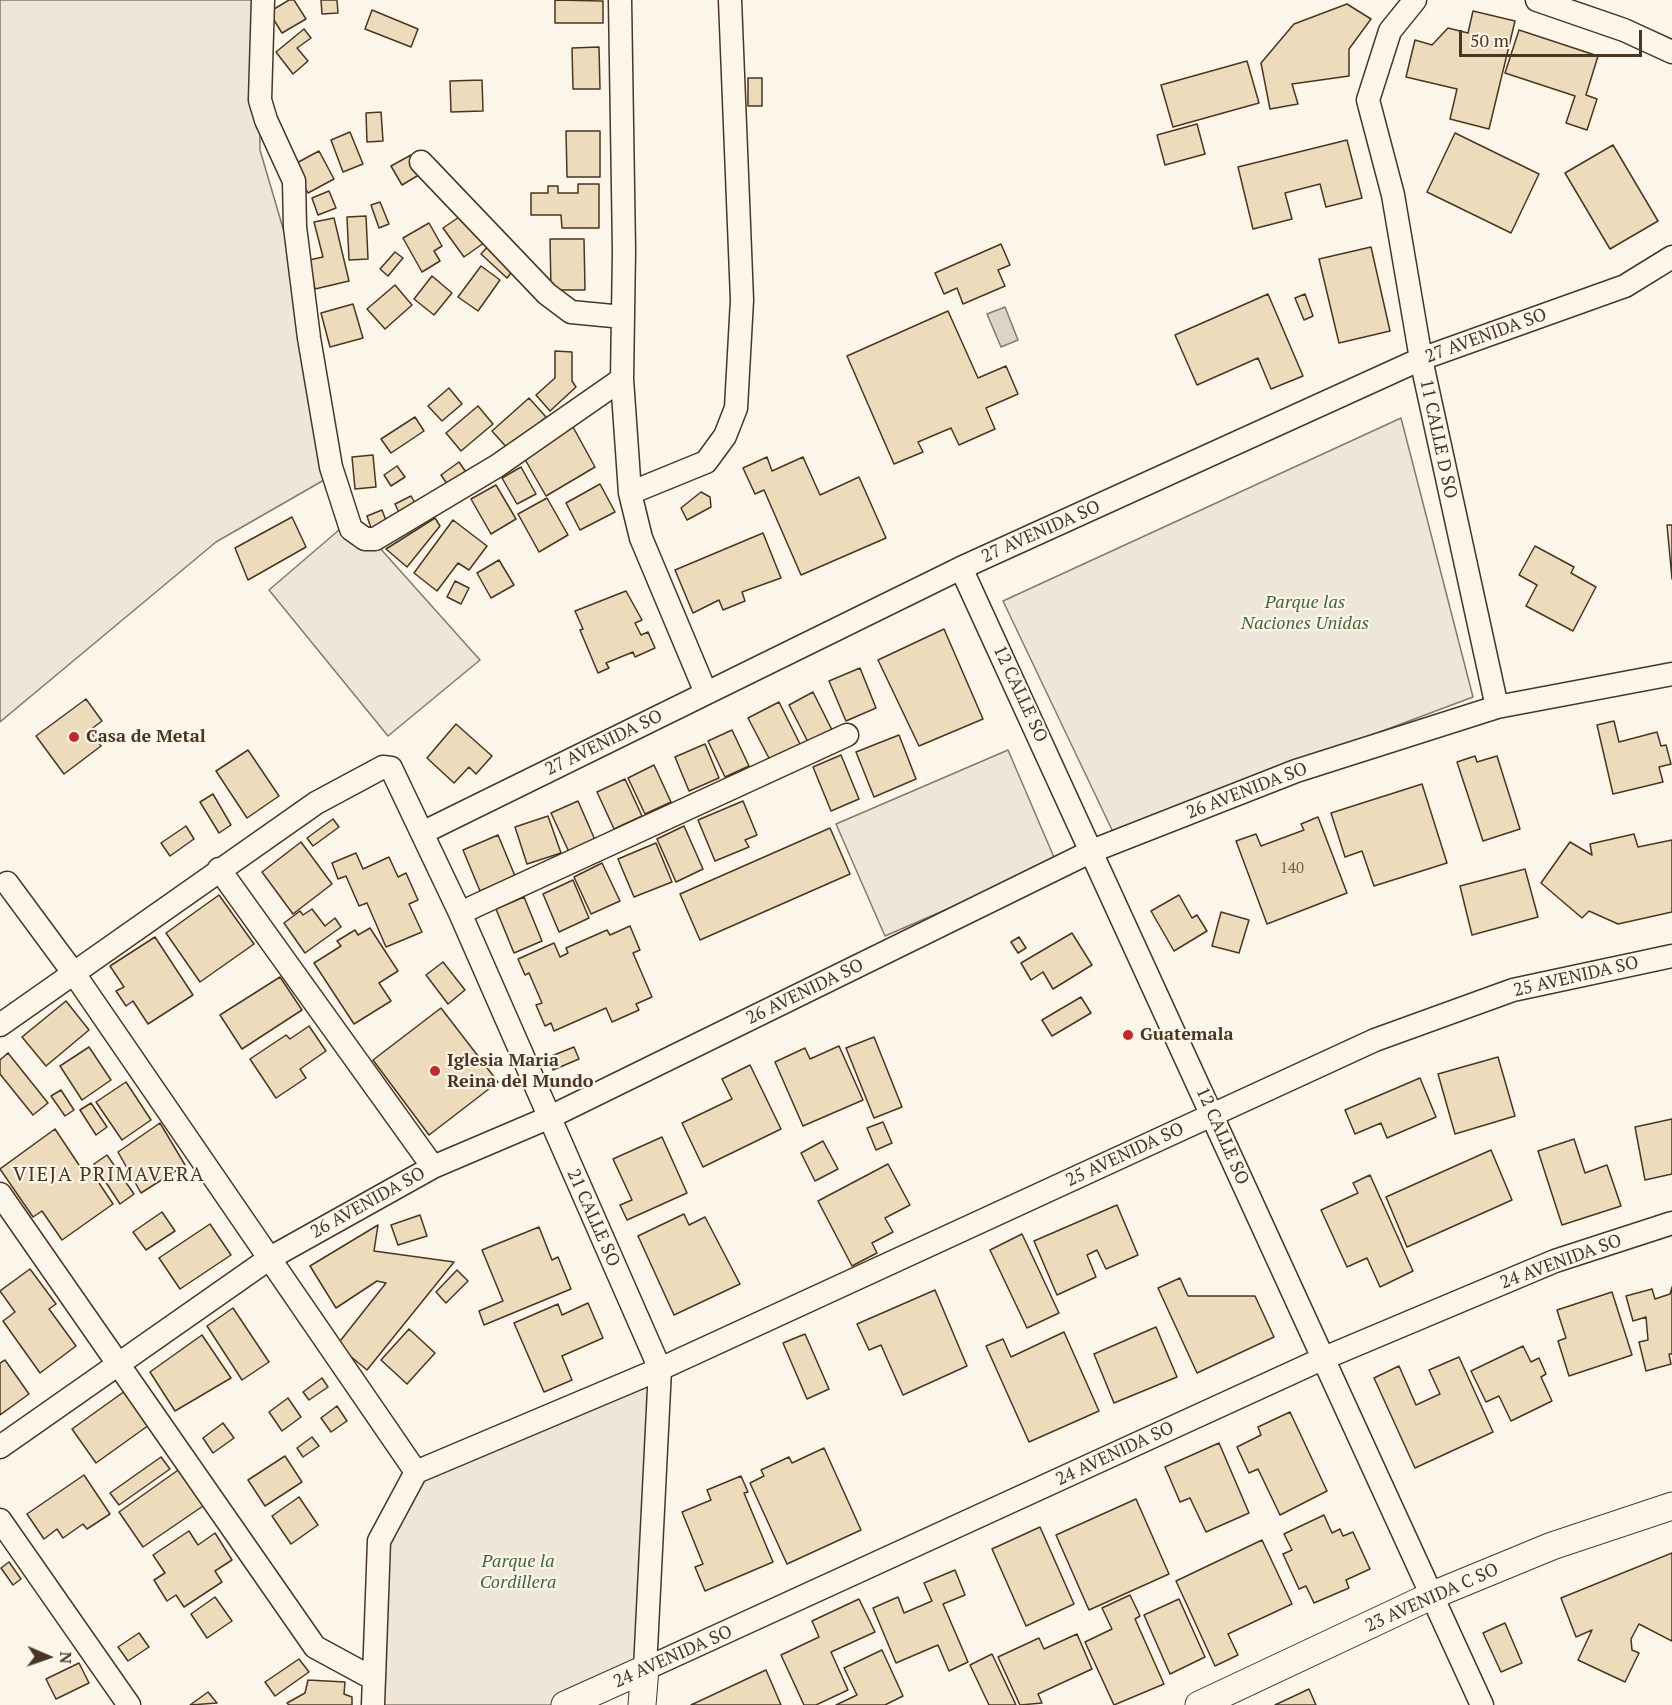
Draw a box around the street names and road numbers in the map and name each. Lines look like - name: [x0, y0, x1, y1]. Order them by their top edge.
- street label: 27 AVENIDA SO: [1422, 304, 1550, 368]
- street label: 11 CALLE D SO: [1415, 377, 1461, 501]
- street label: 27 AVENIDA SO: [978, 496, 1104, 568]
- street label: 12 CALLE SO: [988, 642, 1052, 746]
- street label: 27 AVENIDA SO: [542, 705, 666, 781]
- street label: 26 AVENIDA SO: [1184, 758, 1310, 824]
- street label: 25 AVENIDA SO: [1511, 952, 1641, 1002]
- street label: 26 AVENIDA SO: [743, 954, 867, 1030]
- street label: 12 CALLE SO: [1191, 1084, 1253, 1188]
- street label: 25 AVENIDA SO: [1063, 1118, 1187, 1192]
- street label: 26 AVENIDA SO: [307, 1163, 429, 1243]
- street label: 21 CALLE SO: [562, 1166, 624, 1270]
- street label: 24 AVENIDA SO: [1497, 1230, 1625, 1294]
- street label: 24 AVENIDA SO: [1053, 1417, 1177, 1491]
- street label: 23 AVENIDA C SO: [1362, 1559, 1502, 1637]
- street label: 24 AVENIDA SO: [610, 1621, 736, 1693]

